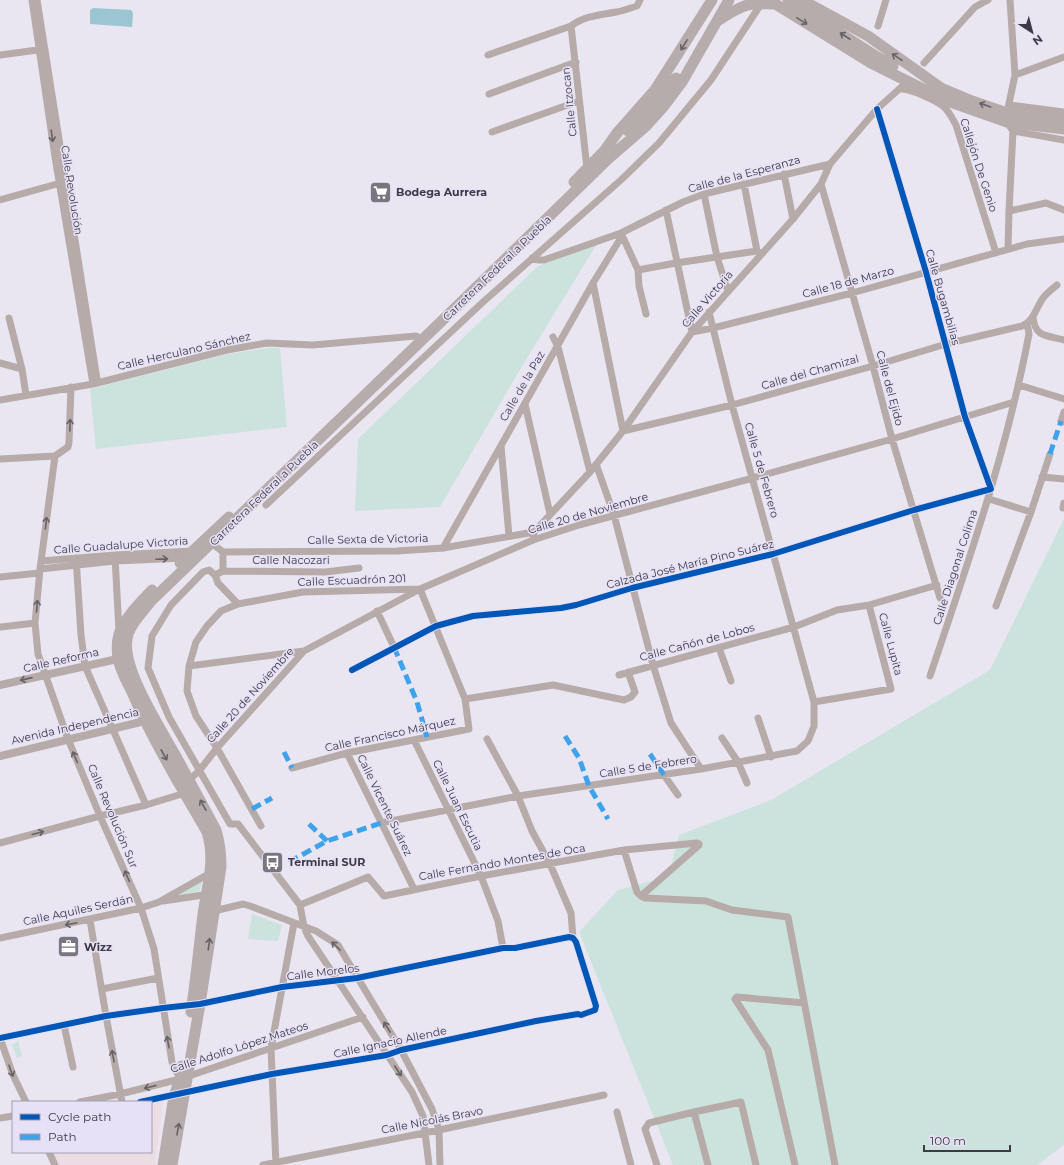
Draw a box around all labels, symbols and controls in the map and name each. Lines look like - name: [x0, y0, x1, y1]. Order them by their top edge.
- north arrow: [1012, 12, 1052, 52]
- one-way arrow: [796, 17, 808, 25]
- one-way arrow: [839, 32, 851, 40]
- text: N: [1030, 32, 1046, 48]
- one-way arrow: [680, 39, 688, 51]
- one-way arrow: [892, 53, 903, 62]
- street label: Calle Itzocan: [558, 66, 580, 138]
- one-way arrow: [978, 101, 991, 108]
- street label: Callejón De Genio: [957, 116, 1001, 214]
- one-way arrow: [48, 129, 56, 142]
- street label: Calle Revolución: [58, 144, 86, 236]
- street label: Calle de la Esperanza: [686, 152, 802, 196]
- supermarket icon: Bodega Aurrera: [368, 179, 394, 205]
- place label: Bodega Aurrera: [396, 185, 487, 199]
- street label: Carretera Federal a Puebla: [440, 212, 554, 324]
- street label: Calle Bugambilias: [923, 247, 964, 347]
- street label: Calle 18 de Marzo: [801, 263, 895, 301]
- street label: Calle Victoria: [678, 268, 736, 330]
- street label: Calle Herculano Sánchez: [116, 329, 252, 373]
- street label: Calle de la Paz: [496, 348, 548, 424]
- street label: Calle del Ejido: [873, 349, 907, 427]
- street label: Calle del Chamizal: [760, 351, 860, 393]
- one-way arrow: [66, 419, 73, 432]
- street label: Calle 5 de Febrero: [742, 421, 782, 519]
- street label: Carretera Federal a Puebla: [207, 437, 321, 549]
- street label: Calle 20 de Noviembre: [526, 489, 650, 537]
- street label: Calle Diagonal Colima: [930, 507, 980, 627]
- one-way arrow: [42, 516, 49, 529]
- street label: Calle Sexta de Victoria: [307, 531, 429, 547]
- street label: Calle Guadalupe Victoria: [53, 533, 189, 557]
- street label: Calzada José María Pino Suárez: [605, 536, 776, 592]
- street label: Calle Nacozari: [252, 553, 330, 567]
- one-way arrow: [155, 555, 168, 563]
- street label: Calle Escuadrón 201: [297, 571, 407, 589]
- one-way arrow: [33, 600, 40, 613]
- street label: Calle Lupita: [876, 611, 906, 677]
- street label: Calle Cañón de Lobos: [638, 620, 757, 664]
- street label: Calle Reforma: [22, 644, 100, 676]
- street label: Calle 20 de Noviembre: [203, 644, 297, 746]
- one-way arrow: [19, 676, 32, 684]
- street label: Avenida Independencia: [10, 704, 140, 748]
- street label: Calle Francisco Márquez: [323, 713, 457, 755]
- one-way arrow: [161, 749, 168, 761]
- street label: Calle 5 de Febrero: [598, 751, 698, 781]
- one-way arrow: [71, 752, 79, 764]
- street label: Calle Vicente Suárez: [354, 752, 416, 858]
- street label: Calle Juan Escutia: [430, 757, 486, 853]
- street label: Calle Revolución Sur: [85, 762, 141, 870]
- one-way arrow: [199, 800, 206, 812]
- one-way arrow: [31, 829, 44, 836]
- street label: Calle Fernando Montes de Oca: [418, 840, 586, 884]
- bus stop icon: Terminal SUR: [260, 849, 286, 875]
- place label: Terminal SUR: [288, 855, 365, 869]
- one-way arrow: [123, 871, 130, 883]
- street label: Calle Aquiles Serdán: [22, 891, 134, 929]
- one-way arrow: [65, 920, 78, 928]
- office icon: Wizz: [55, 934, 81, 960]
- one-way arrow: [205, 938, 213, 951]
- place label: Wizz: [84, 940, 112, 954]
- one-way arrow: [331, 941, 341, 951]
- street label: Calle Morelos: [286, 961, 361, 983]
- street label: Calle Adolfo López Mateos: [168, 1018, 310, 1076]
- one-way arrow: [382, 1021, 390, 1033]
- street label: Calle Ignacio Allende: [332, 1023, 448, 1061]
- one-way arrow: [164, 1036, 172, 1049]
- one-way arrow: [109, 1049, 117, 1062]
- one-way arrow: [8, 1064, 16, 1076]
- one-way arrow: [394, 1066, 402, 1077]
- one-way arrow: [144, 1083, 157, 1091]
- legend: [12, 1101, 152, 1153]
- street label: Calle Nicolás Bravo: [380, 1103, 484, 1137]
- text: Cycle path: [48, 1109, 111, 1124]
- one-way arrow: [175, 1123, 183, 1136]
- scale bar: [924, 1127, 1010, 1153]
- text: Path: [48, 1129, 77, 1144]
- text: 100 m: [930, 1133, 966, 1148]

